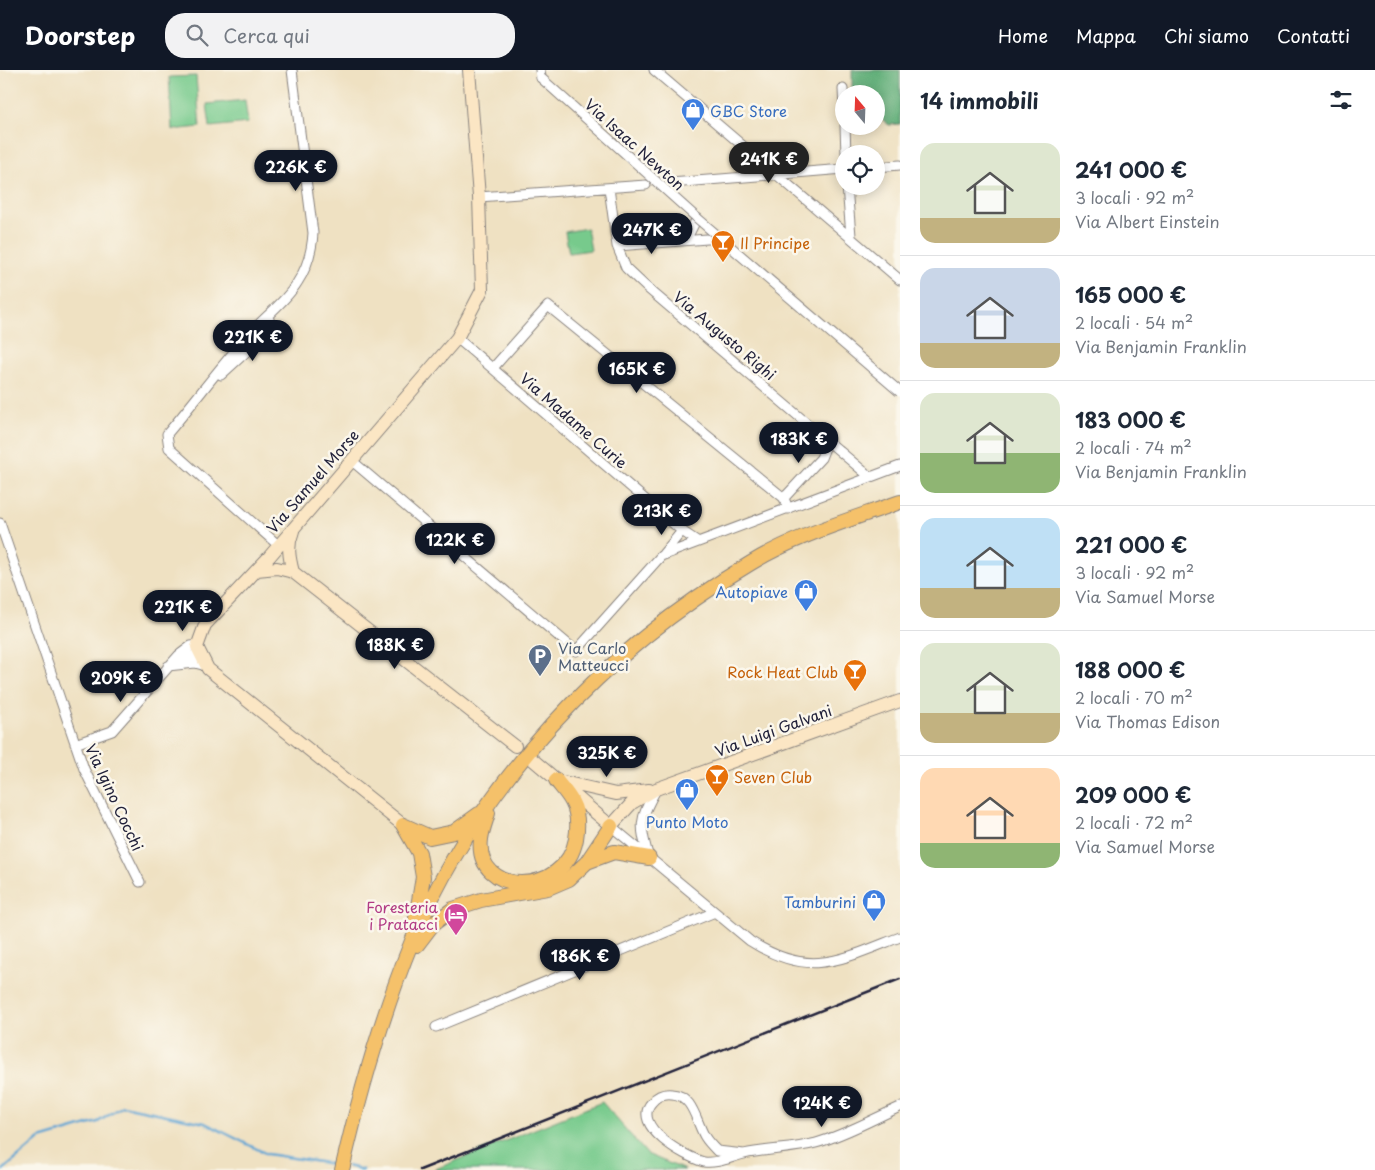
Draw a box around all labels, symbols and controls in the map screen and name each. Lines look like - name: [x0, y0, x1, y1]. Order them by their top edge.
- search box: [165, 13, 515, 58]
- text: Doorstep: [25, 17, 135, 53]
- icon: search: [183, 21, 211, 49]
- text: Cerca qui: [223, 21, 310, 49]
- text: Home: [998, 22, 1048, 49]
- text: Mappa: [1076, 22, 1136, 49]
- text: Chi siamo: [1164, 22, 1249, 49]
- text: Contatti: [1277, 22, 1350, 49]
- text: 14 immobili: [920, 84, 1038, 116]
- north arrow: [835, 85, 885, 135]
- map controls: [835, 85, 885, 195]
- icon: filters: [1327, 86, 1355, 114]
- street label: Via Isaac Newton: [580, 93, 690, 195]
- shop icon: GBC Store: [680, 97, 706, 131]
- place label: GBC Store: [710, 99, 787, 122]
- pin: 241K €: [728, 142, 810, 184]
- button: locate: [835, 145, 885, 195]
- text: 241K €: [740, 146, 798, 170]
- pin: 226K €: [255, 150, 337, 192]
- text: 241 000 €: [1075, 153, 1187, 185]
- text: 226K €: [265, 154, 327, 178]
- icon: home: [960, 163, 1020, 223]
- text: 3 locali · 92 m²: [1075, 185, 1194, 209]
- text: Via Albert Einstein: [1075, 209, 1219, 233]
- pin: 247K €: [611, 212, 693, 255]
- text: 247K €: [622, 217, 682, 241]
- bar icon: Il Principe: [710, 229, 736, 263]
- place label: Il Principe: [740, 231, 810, 254]
- text: 165 000 €: [1075, 278, 1186, 310]
- street label: Via Augusto Righi: [669, 285, 781, 385]
- icon: home: [960, 288, 1020, 348]
- text: 2 locali · 54 m²: [1075, 310, 1193, 334]
- pin: 221K €: [212, 320, 294, 362]
- text: 221K €: [224, 324, 282, 348]
- text: Via Benjamin Franklin: [1075, 334, 1247, 358]
- pin: 165K €: [596, 352, 678, 394]
- text: 165K €: [609, 356, 665, 380]
- street label: Via Madame Curie: [515, 367, 633, 473]
- text: 183 000 €: [1075, 403, 1186, 435]
- icon: home: [960, 413, 1020, 473]
- pin: 183K €: [758, 422, 840, 464]
- street label: Via Samuel Morse: [260, 424, 364, 538]
- text: 183K €: [770, 426, 828, 450]
- text: 2 locali · 74 m²: [1075, 435, 1192, 459]
- text: Via Benjamin Franklin: [1075, 459, 1247, 483]
- pin: 213K €: [621, 494, 703, 536]
- text: 213K €: [633, 498, 691, 522]
- pin: 122K €: [414, 522, 496, 565]
- text: 122K €: [426, 527, 484, 551]
- text: 221 000 €: [1075, 528, 1187, 560]
- icon: home: [960, 538, 1020, 598]
- text: 3 locali · 92 m²: [1075, 560, 1194, 584]
- shop icon: Autopiave: [793, 578, 819, 612]
- place label: Autopiave: [715, 580, 788, 603]
- text: Via Samuel Morse: [1075, 584, 1215, 608]
- pin: 221K €: [142, 590, 224, 632]
- text: 221K €: [154, 594, 212, 618]
- pin: 188K €: [354, 628, 436, 670]
- text: 188K €: [366, 632, 424, 656]
- place label: Via Carlo Matteucci: [558, 636, 629, 676]
- parking icon: Via Carlo Matteucci: [527, 643, 553, 677]
- text: 188 000 €: [1075, 653, 1185, 685]
- bar icon: Rock Heat Club: [842, 658, 868, 692]
- pin: 209K €: [80, 660, 162, 703]
- place label: Rock Heat Club: [727, 660, 838, 683]
- icon: home: [960, 663, 1020, 723]
- text: 209K €: [91, 665, 151, 689]
- text: 2 locali · 70 m²: [1075, 685, 1193, 709]
- street label: Via Luigi Galvani: [711, 698, 835, 762]
- text: Via Thomas Edison: [1075, 709, 1220, 733]
- pin: 325K €: [566, 736, 648, 778]
- street label: Via Igino Cocchi: [80, 740, 150, 854]
- text: 325K €: [578, 740, 636, 764]
- bar icon: Seven Club: [704, 763, 730, 797]
- place label: Seven Club: [734, 765, 812, 788]
- shop icon: Punto Moto: [674, 777, 700, 811]
- text: 209 000 €: [1075, 778, 1191, 810]
- icon: home: [960, 788, 1020, 848]
- place label: Punto Moto: [646, 810, 728, 833]
- text: 2 locali · 72 m²: [1075, 810, 1193, 834]
- text: Via Samuel Morse: [1075, 834, 1215, 858]
- shop icon: Tamburini: [861, 888, 887, 922]
- place label: Tamburini: [784, 890, 856, 913]
- place label: Foresteria i Pratacci: [366, 895, 439, 935]
- hotel icon: Foresteria i Pratacci: [443, 902, 469, 936]
- pin: 186K €: [539, 938, 621, 981]
- text: 186K €: [551, 943, 609, 967]
- pin: 124K €: [781, 1086, 863, 1128]
- text: 124K €: [793, 1090, 851, 1114]

